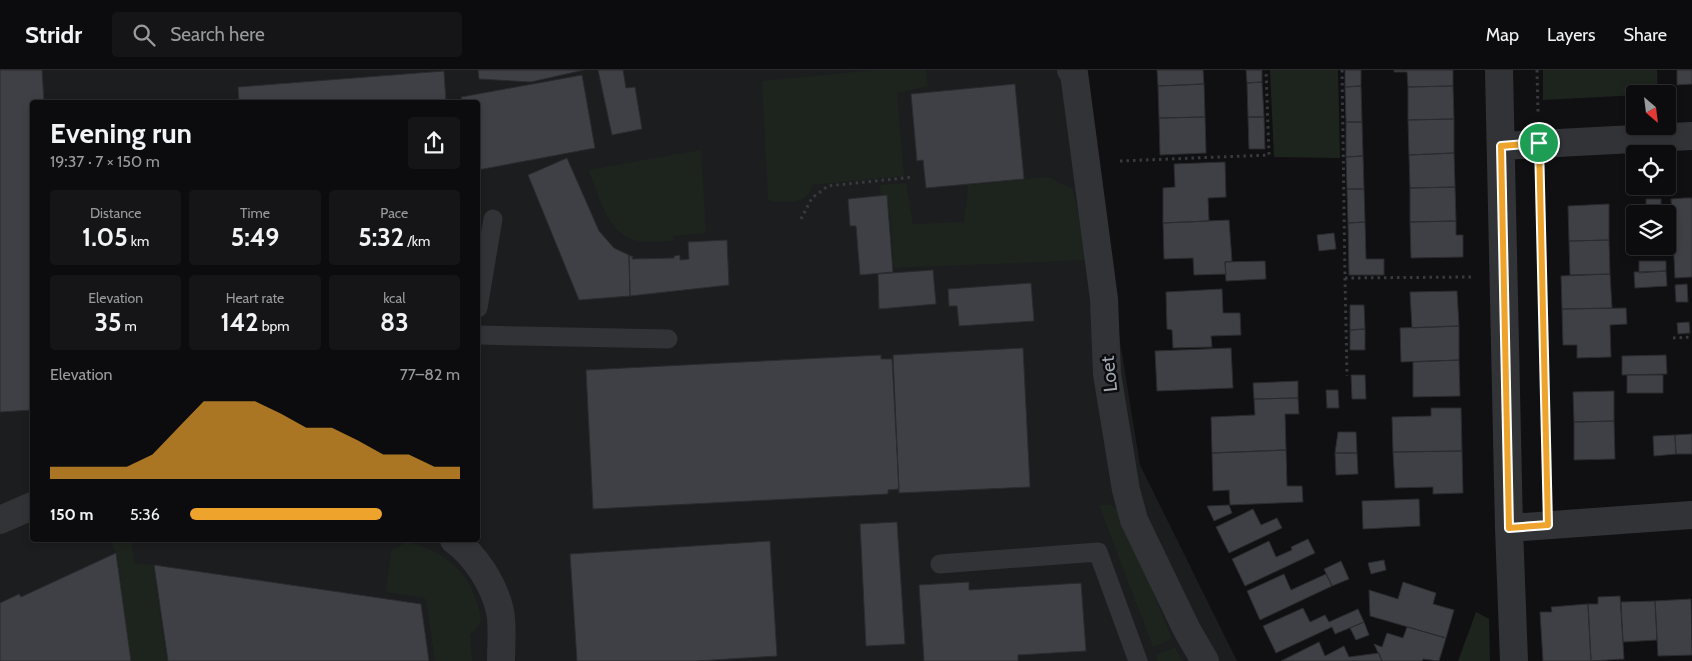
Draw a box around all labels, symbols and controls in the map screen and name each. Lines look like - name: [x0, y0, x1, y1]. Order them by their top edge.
- search box: [112, 12, 462, 57]
- text: Stridr: [25, 20, 82, 49]
- icon: search: [130, 21, 158, 49]
- text: Search here: [170, 23, 265, 46]
- text: Map: [1486, 24, 1519, 46]
- text: Layers: [1547, 24, 1596, 46]
- text: Share: [1624, 24, 1667, 46]
- north arrow: [1626, 85, 1676, 135]
- map controls: [1626, 85, 1676, 255]
- text: Evening run: [50, 116, 192, 150]
- button: share: [408, 117, 460, 169]
- pin: [1518, 122, 1560, 164]
- icon: arrive: [1525, 129, 1553, 157]
- button: locate: [1626, 145, 1676, 195]
- text: 19:37 · 7 × 150 m: [50, 152, 160, 171]
- text: Distance: [90, 204, 141, 222]
- text: Time: [240, 204, 270, 222]
- text: Pace: [380, 204, 408, 222]
- button: layers: [1626, 205, 1676, 255]
- text: 1.05: [82, 222, 128, 252]
- text: 5:49: [231, 222, 279, 252]
- text: 5:32: [358, 222, 404, 252]
- text: km: [128, 232, 149, 250]
- text: /km: [404, 232, 430, 250]
- text: Elevation: [88, 289, 143, 307]
- text: Heart rate: [226, 289, 284, 307]
- text: kcal: [383, 289, 406, 307]
- text: 35: [94, 307, 121, 337]
- text: 142: [221, 307, 258, 337]
- text: 83: [380, 307, 409, 337]
- text: m: [121, 317, 137, 335]
- text: bpm: [258, 317, 289, 335]
- street label: Loet: [1096, 354, 1122, 393]
- text: Elevation: [50, 365, 113, 384]
- text: 77–82 m: [400, 365, 460, 384]
- text: 150 m: [50, 505, 93, 524]
- text: 5:36: [130, 505, 160, 524]

